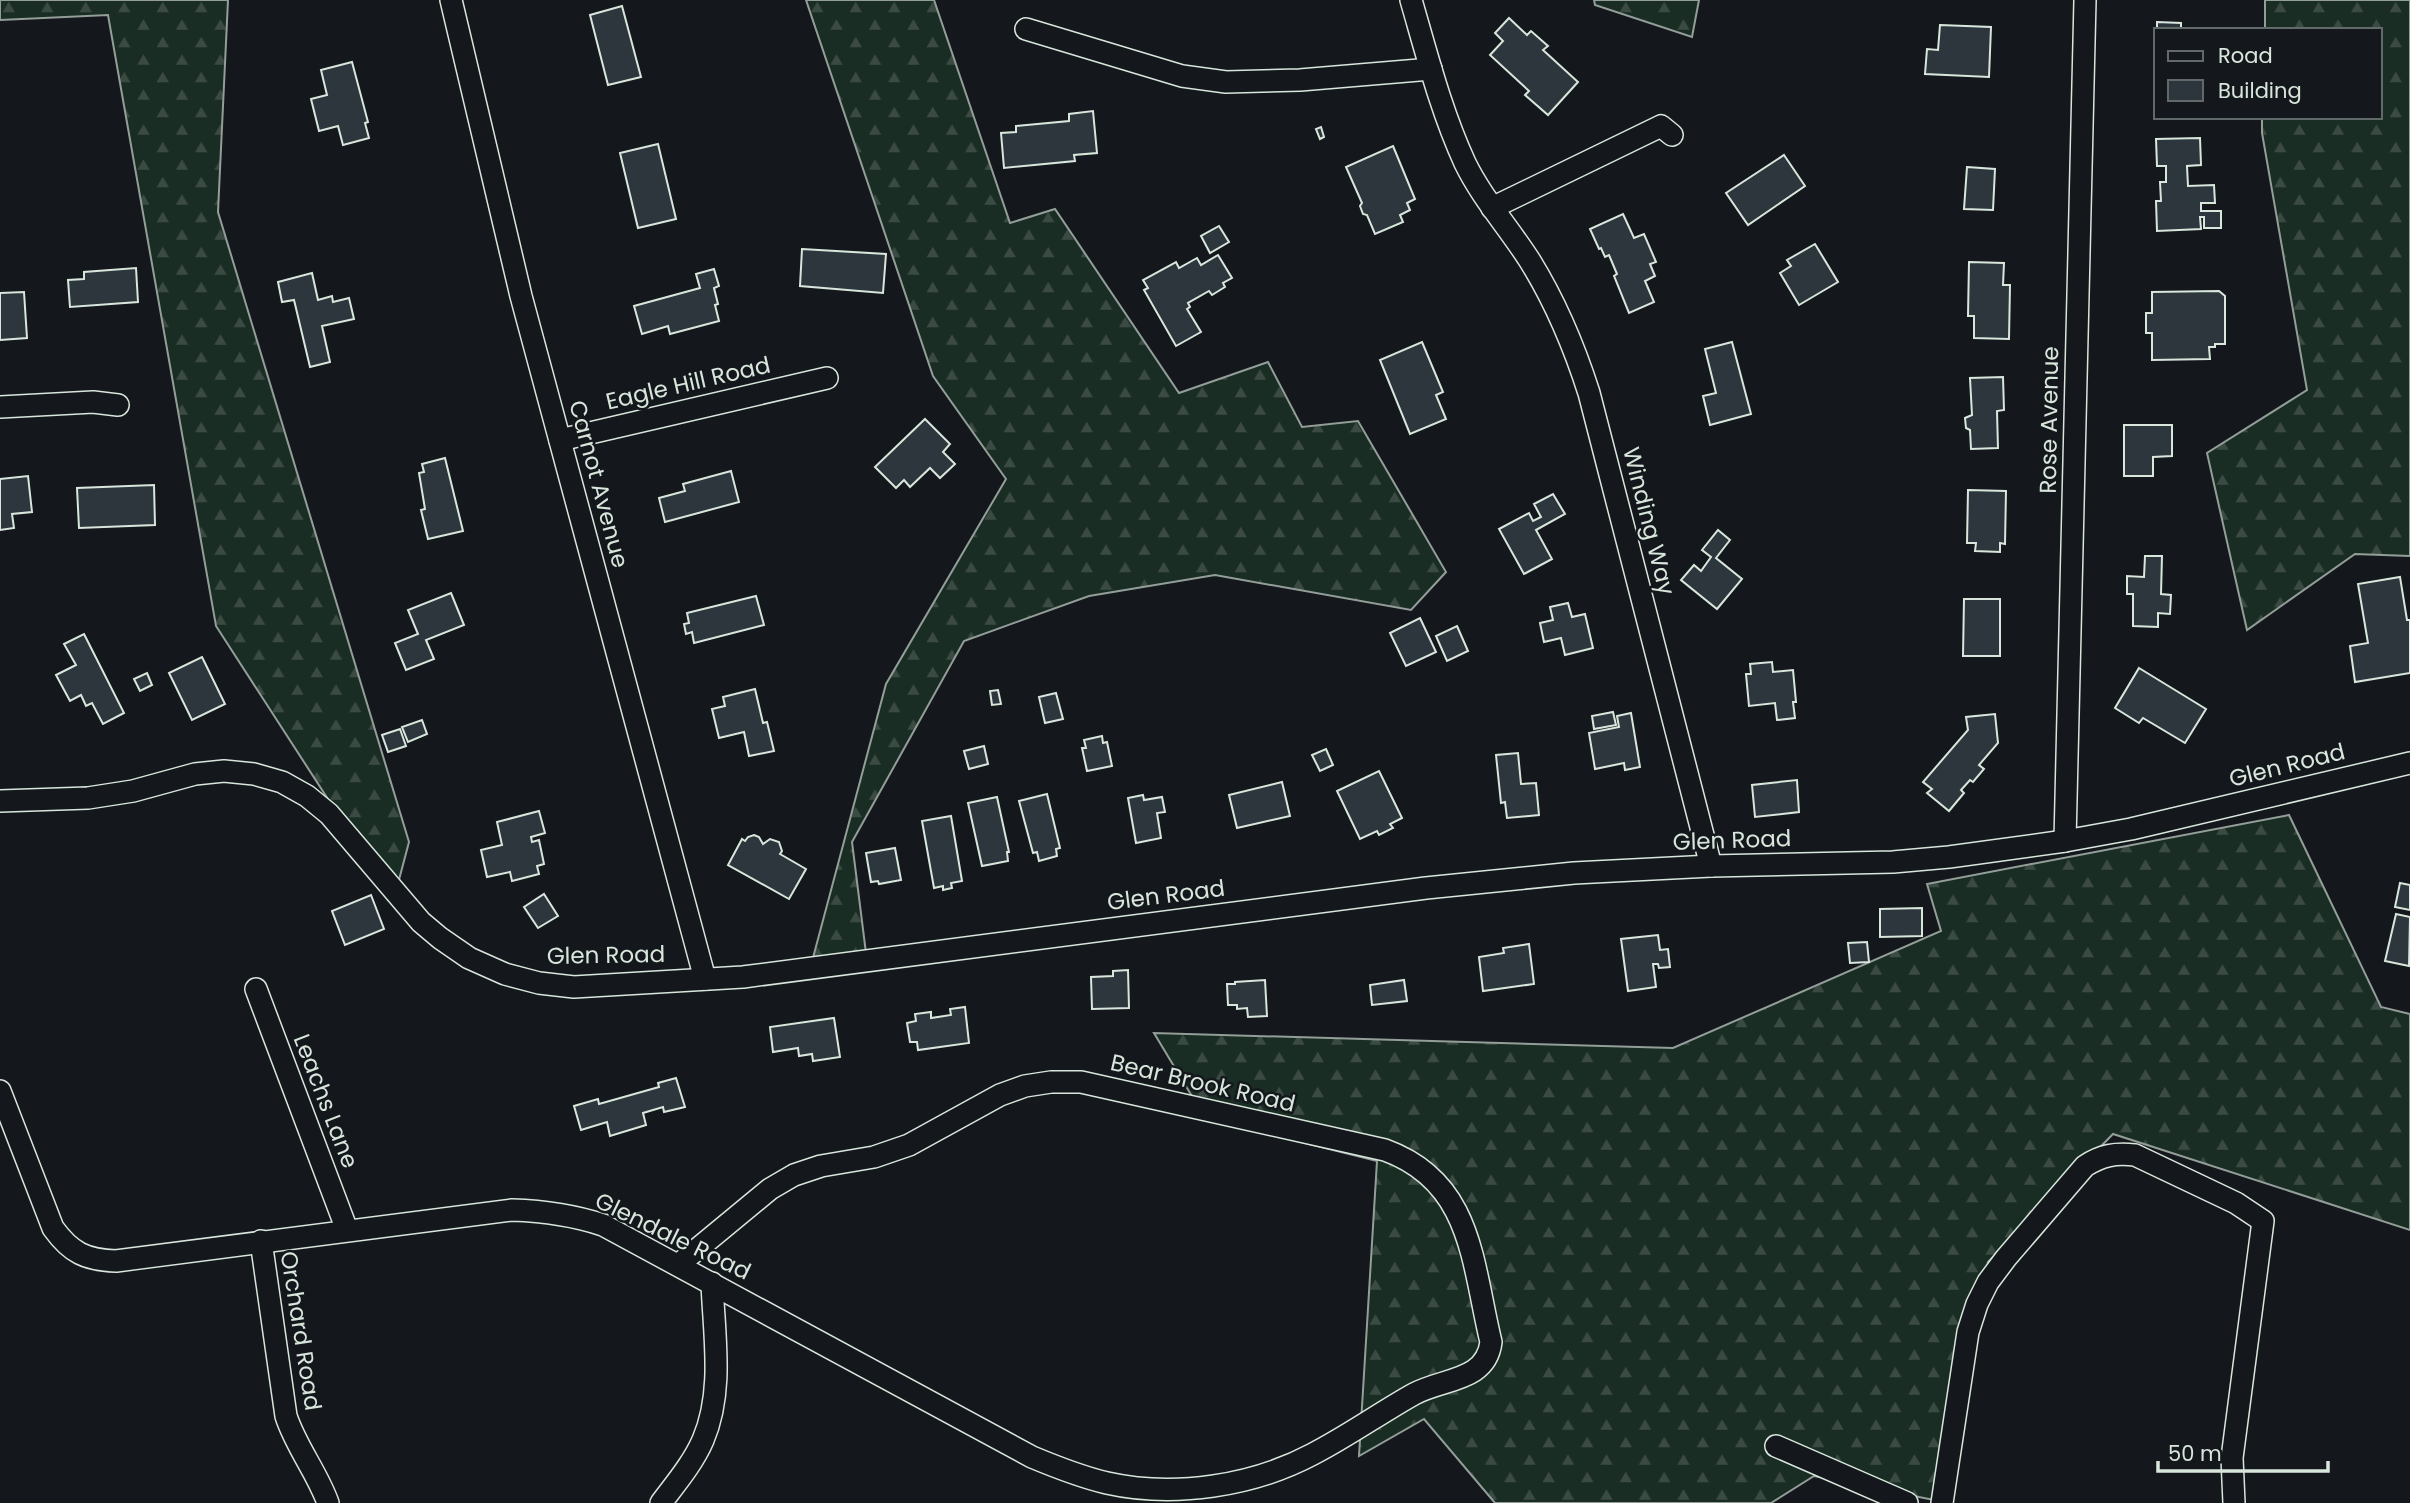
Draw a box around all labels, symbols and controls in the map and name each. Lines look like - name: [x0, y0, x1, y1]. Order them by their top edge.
- legend: [2154, 28, 2382, 119]
- text: Road: [2218, 41, 2273, 70]
- text: Building: [2218, 76, 2302, 105]
- street label: Rose Avenue: [2032, 346, 2066, 494]
- street label: Eagle Hill Road: [603, 349, 773, 417]
- street label: Carnot Avenue: [561, 397, 637, 571]
- street label: Winding Way: [1615, 444, 1683, 598]
- street label: Glen Road: [2226, 735, 2348, 795]
- street label: Glen Road: [1672, 822, 1792, 858]
- street label: Glen Road: [1105, 872, 1227, 918]
- street label: Glen Road: [546, 938, 666, 972]
- street label: Leachs Lane: [286, 1029, 366, 1173]
- street label: Bear Brook Road: [1108, 1046, 1298, 1120]
- street label: Glendale Road: [590, 1184, 756, 1288]
- street label: Orchard Road: [273, 1249, 329, 1413]
- scale bar: [2158, 1430, 2328, 1474]
- text: 50 m: [2168, 1439, 2222, 1468]

